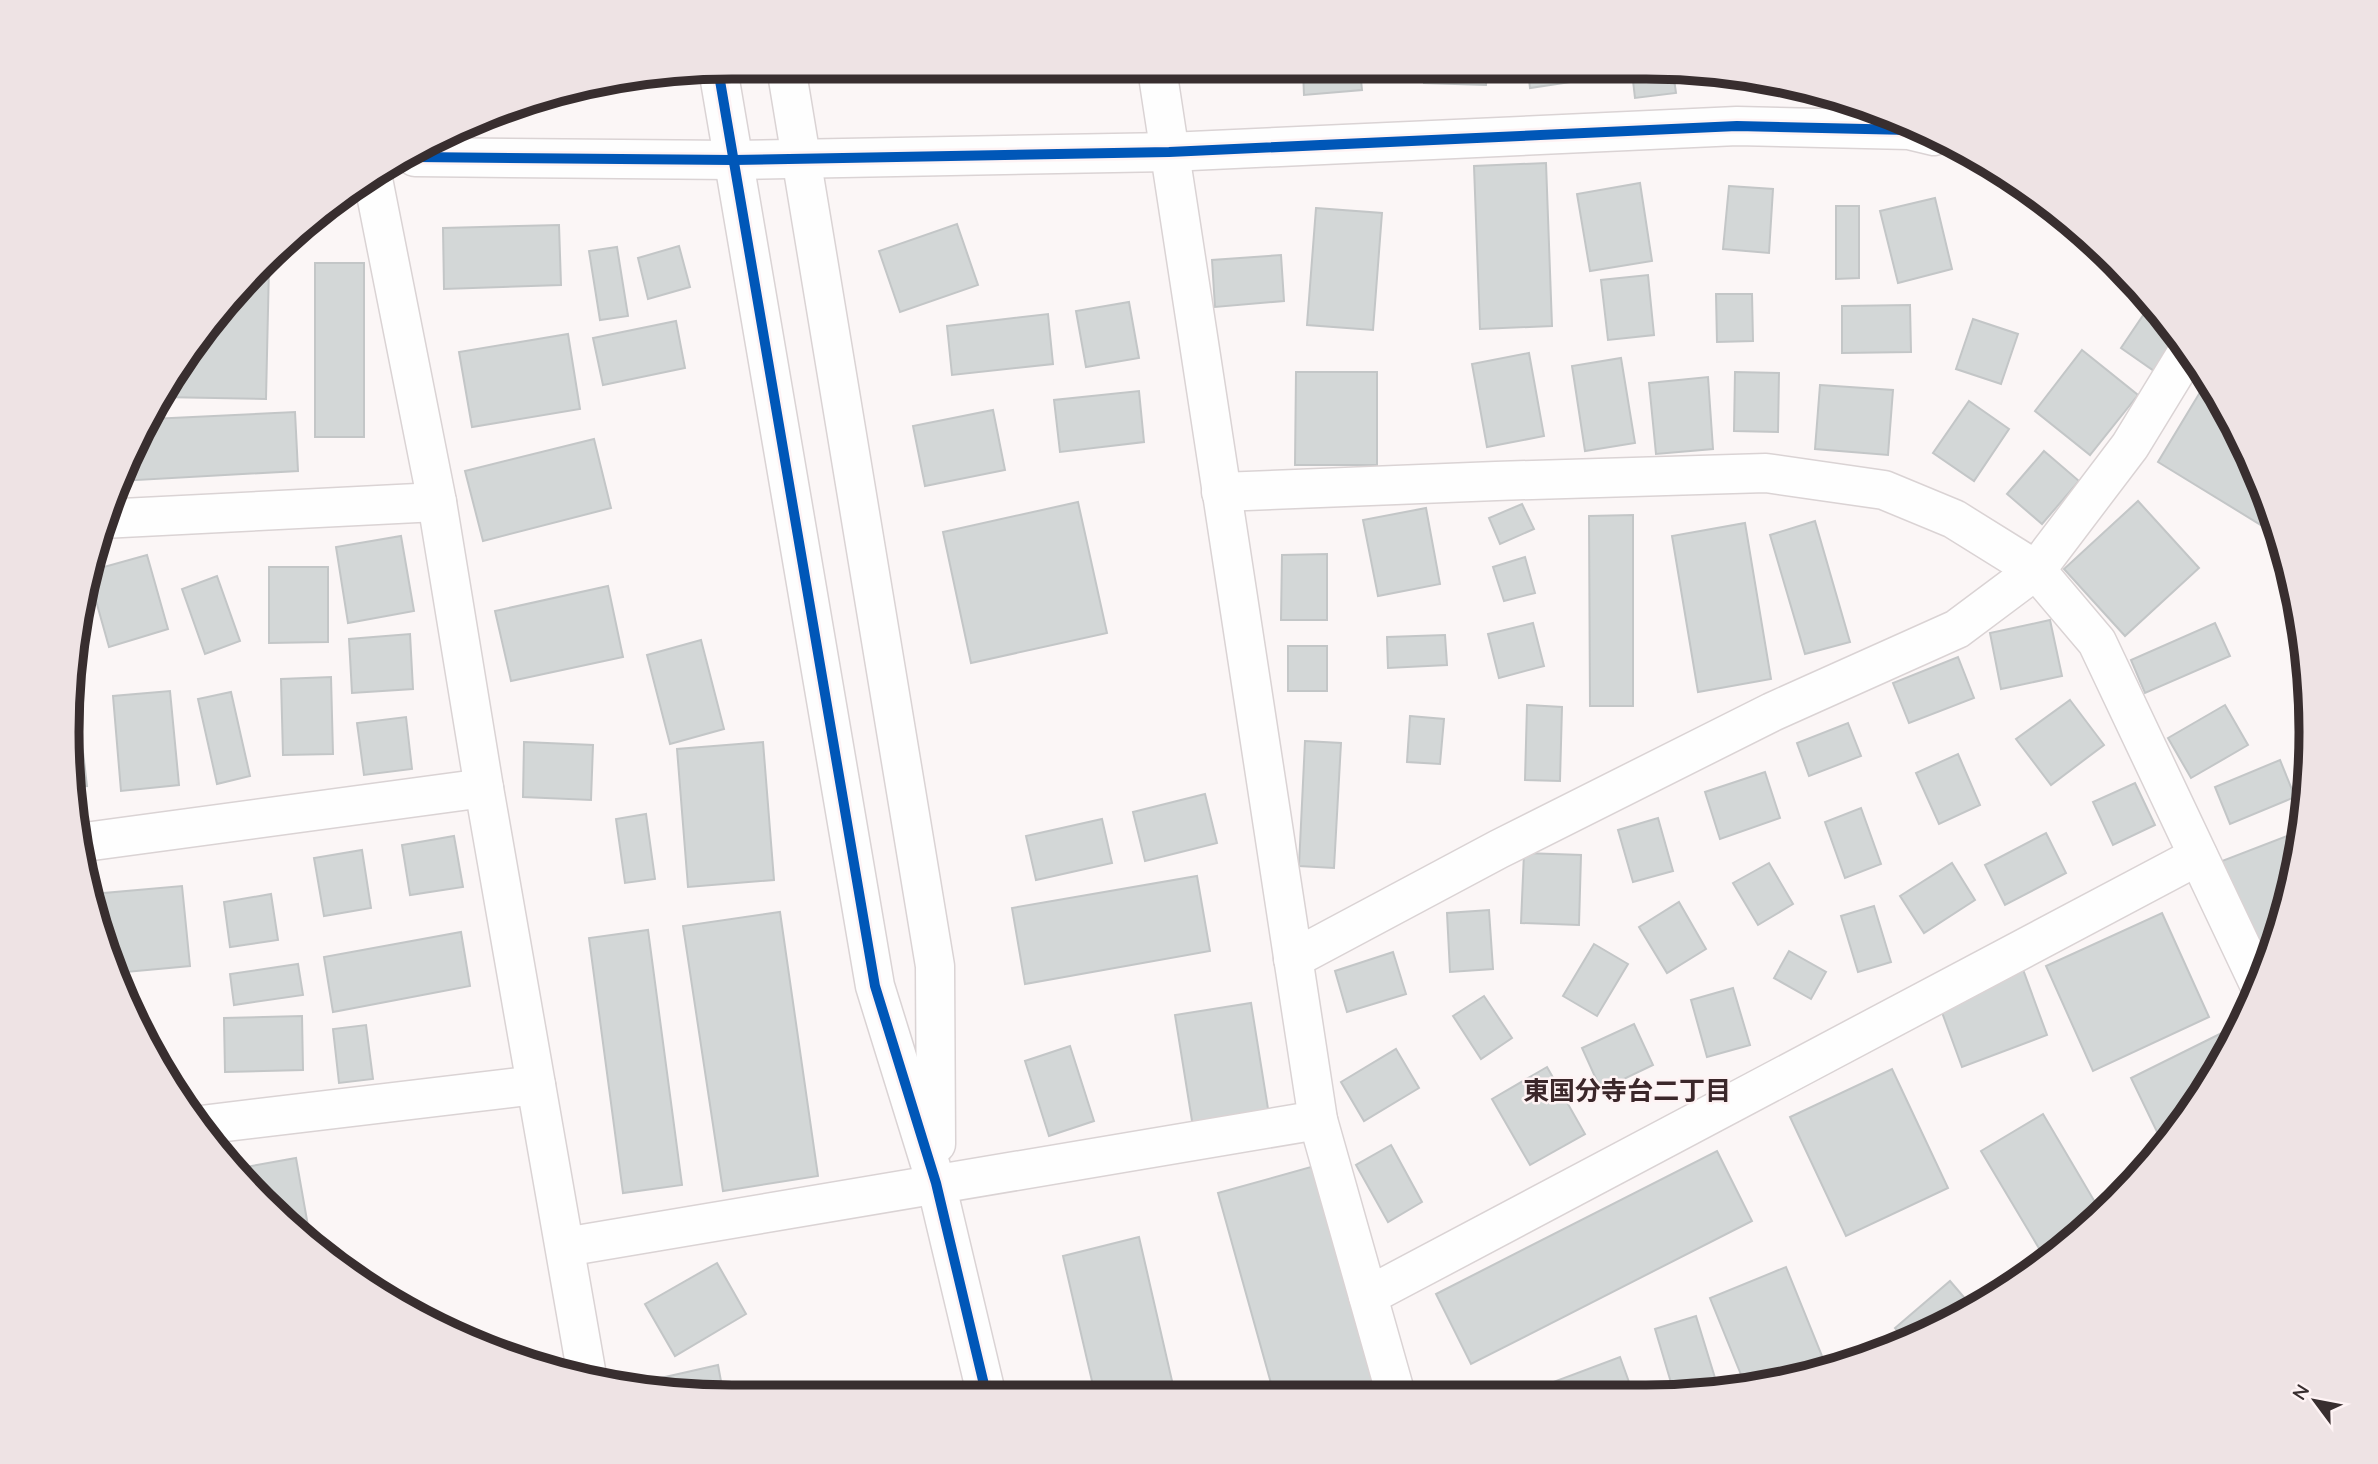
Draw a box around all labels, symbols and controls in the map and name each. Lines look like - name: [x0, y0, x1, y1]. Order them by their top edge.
- district label: 東国分寺台二丁目: [1523, 1074, 1731, 1107]
- north arrow: [2280, 1366, 2350, 1436]
- text: N: [2287, 1380, 2314, 1404]

